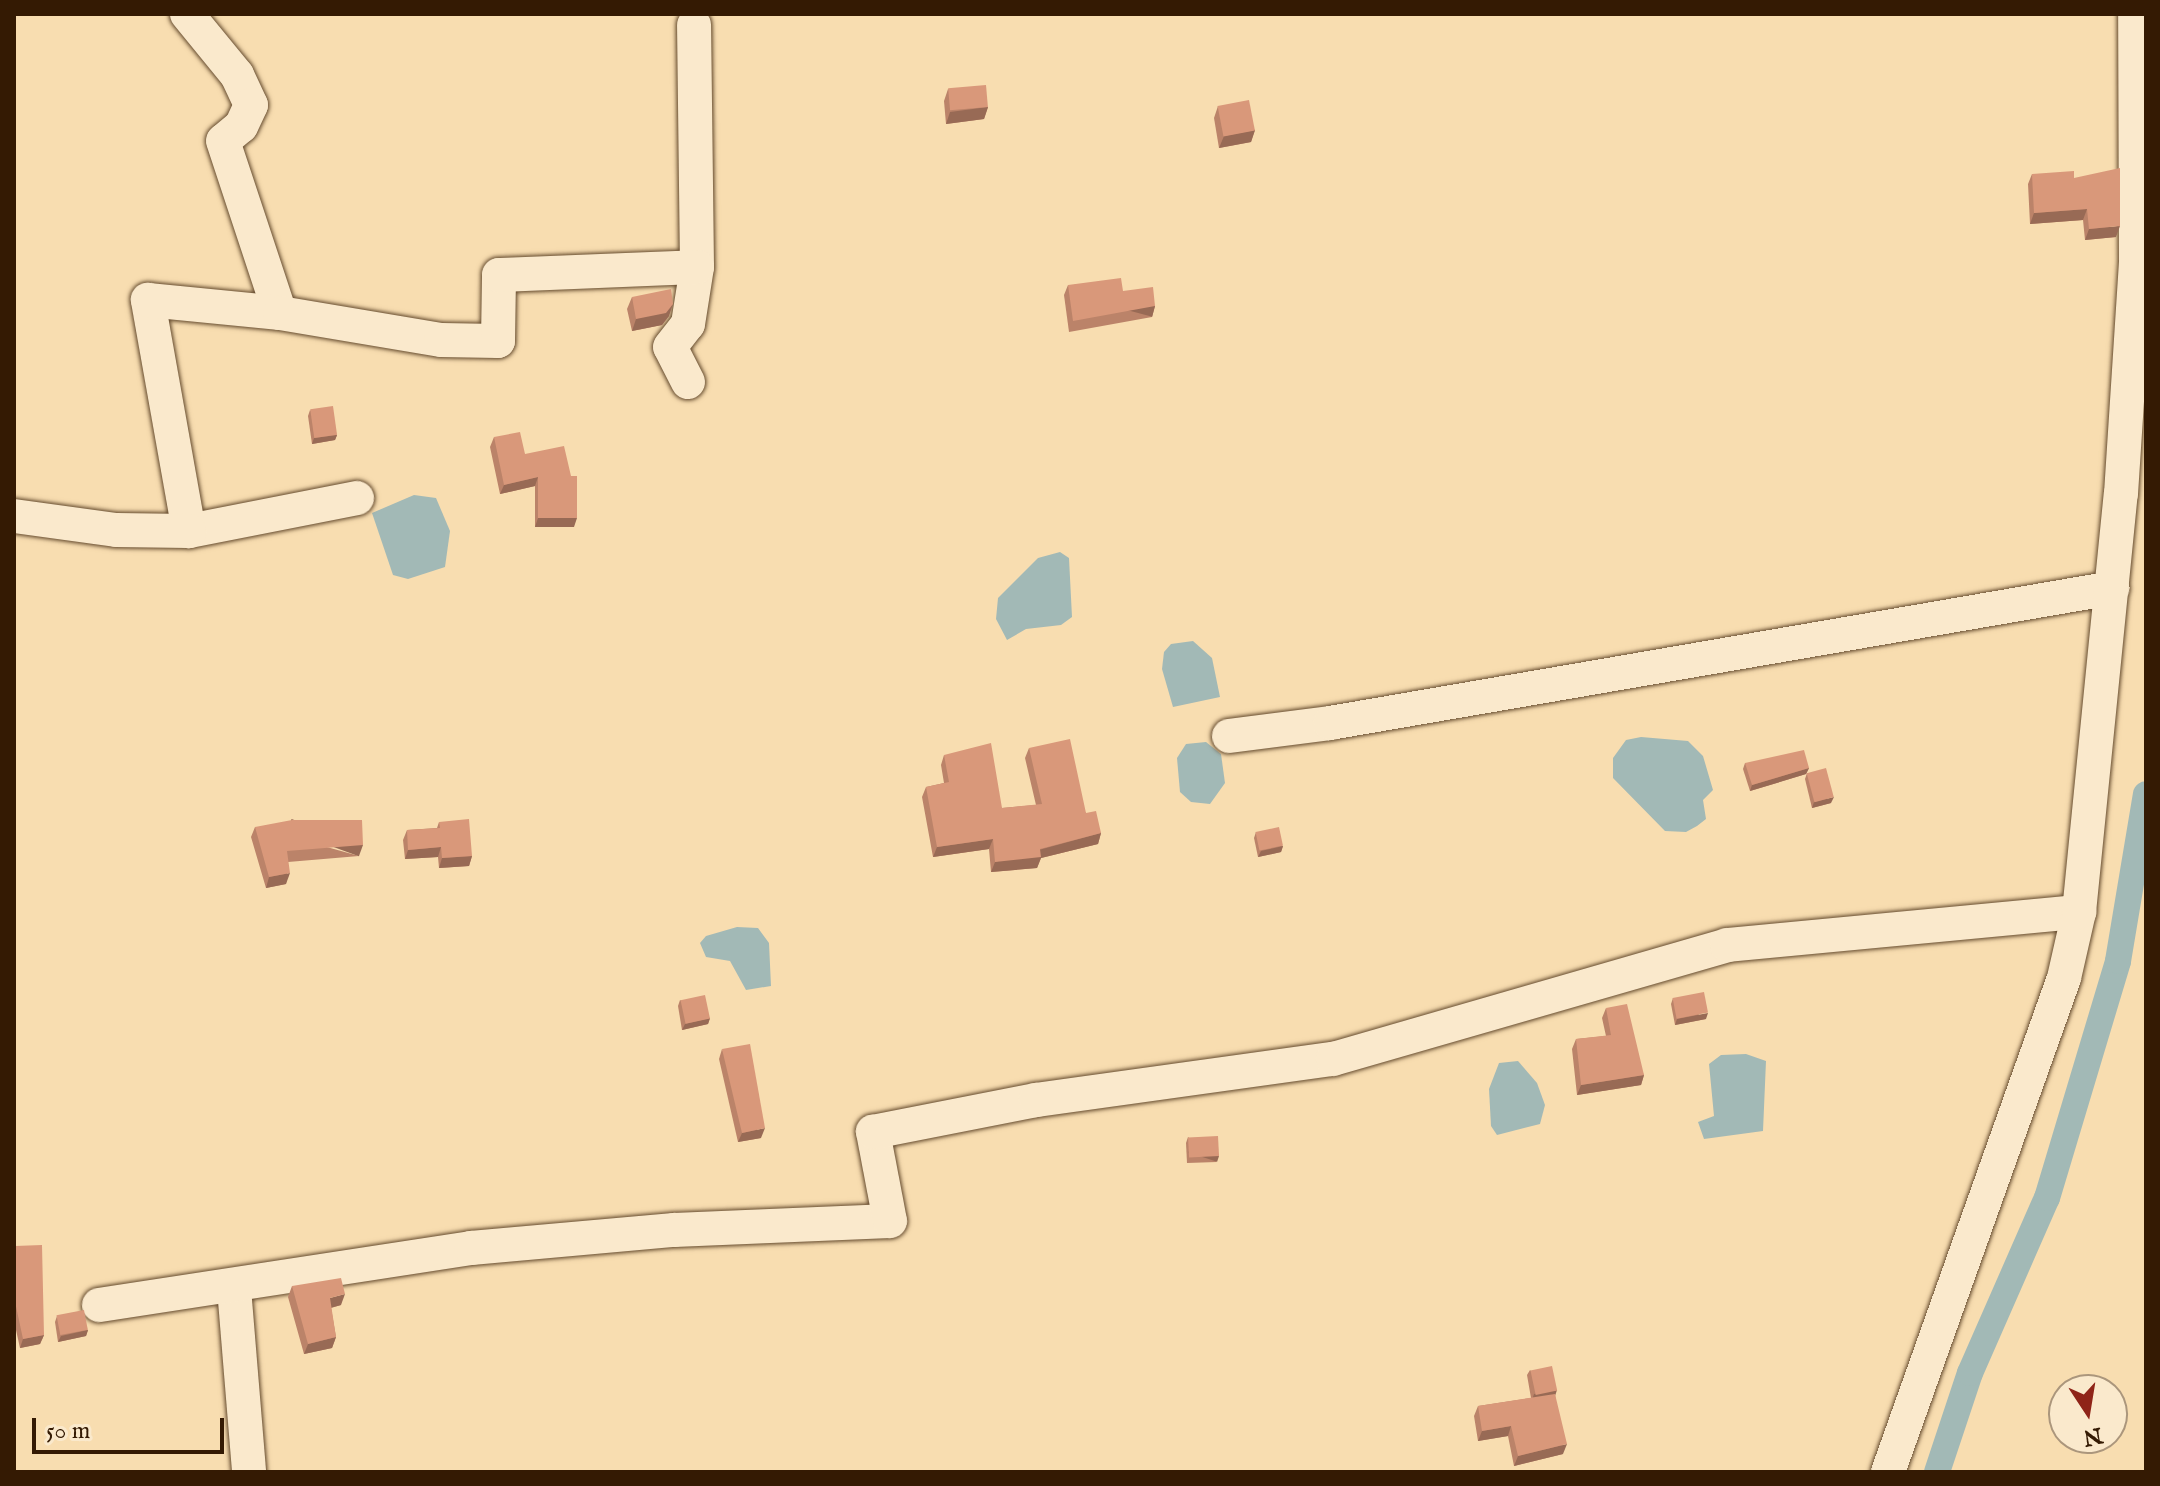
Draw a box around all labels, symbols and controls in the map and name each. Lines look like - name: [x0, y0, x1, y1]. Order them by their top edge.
- north arrow: [2048, 1374, 2128, 1454]
- scale bar: [36, 1402, 228, 1452]
- text: 50 m: [46, 1416, 90, 1447]
- text: N: [2080, 1420, 2105, 1451]

